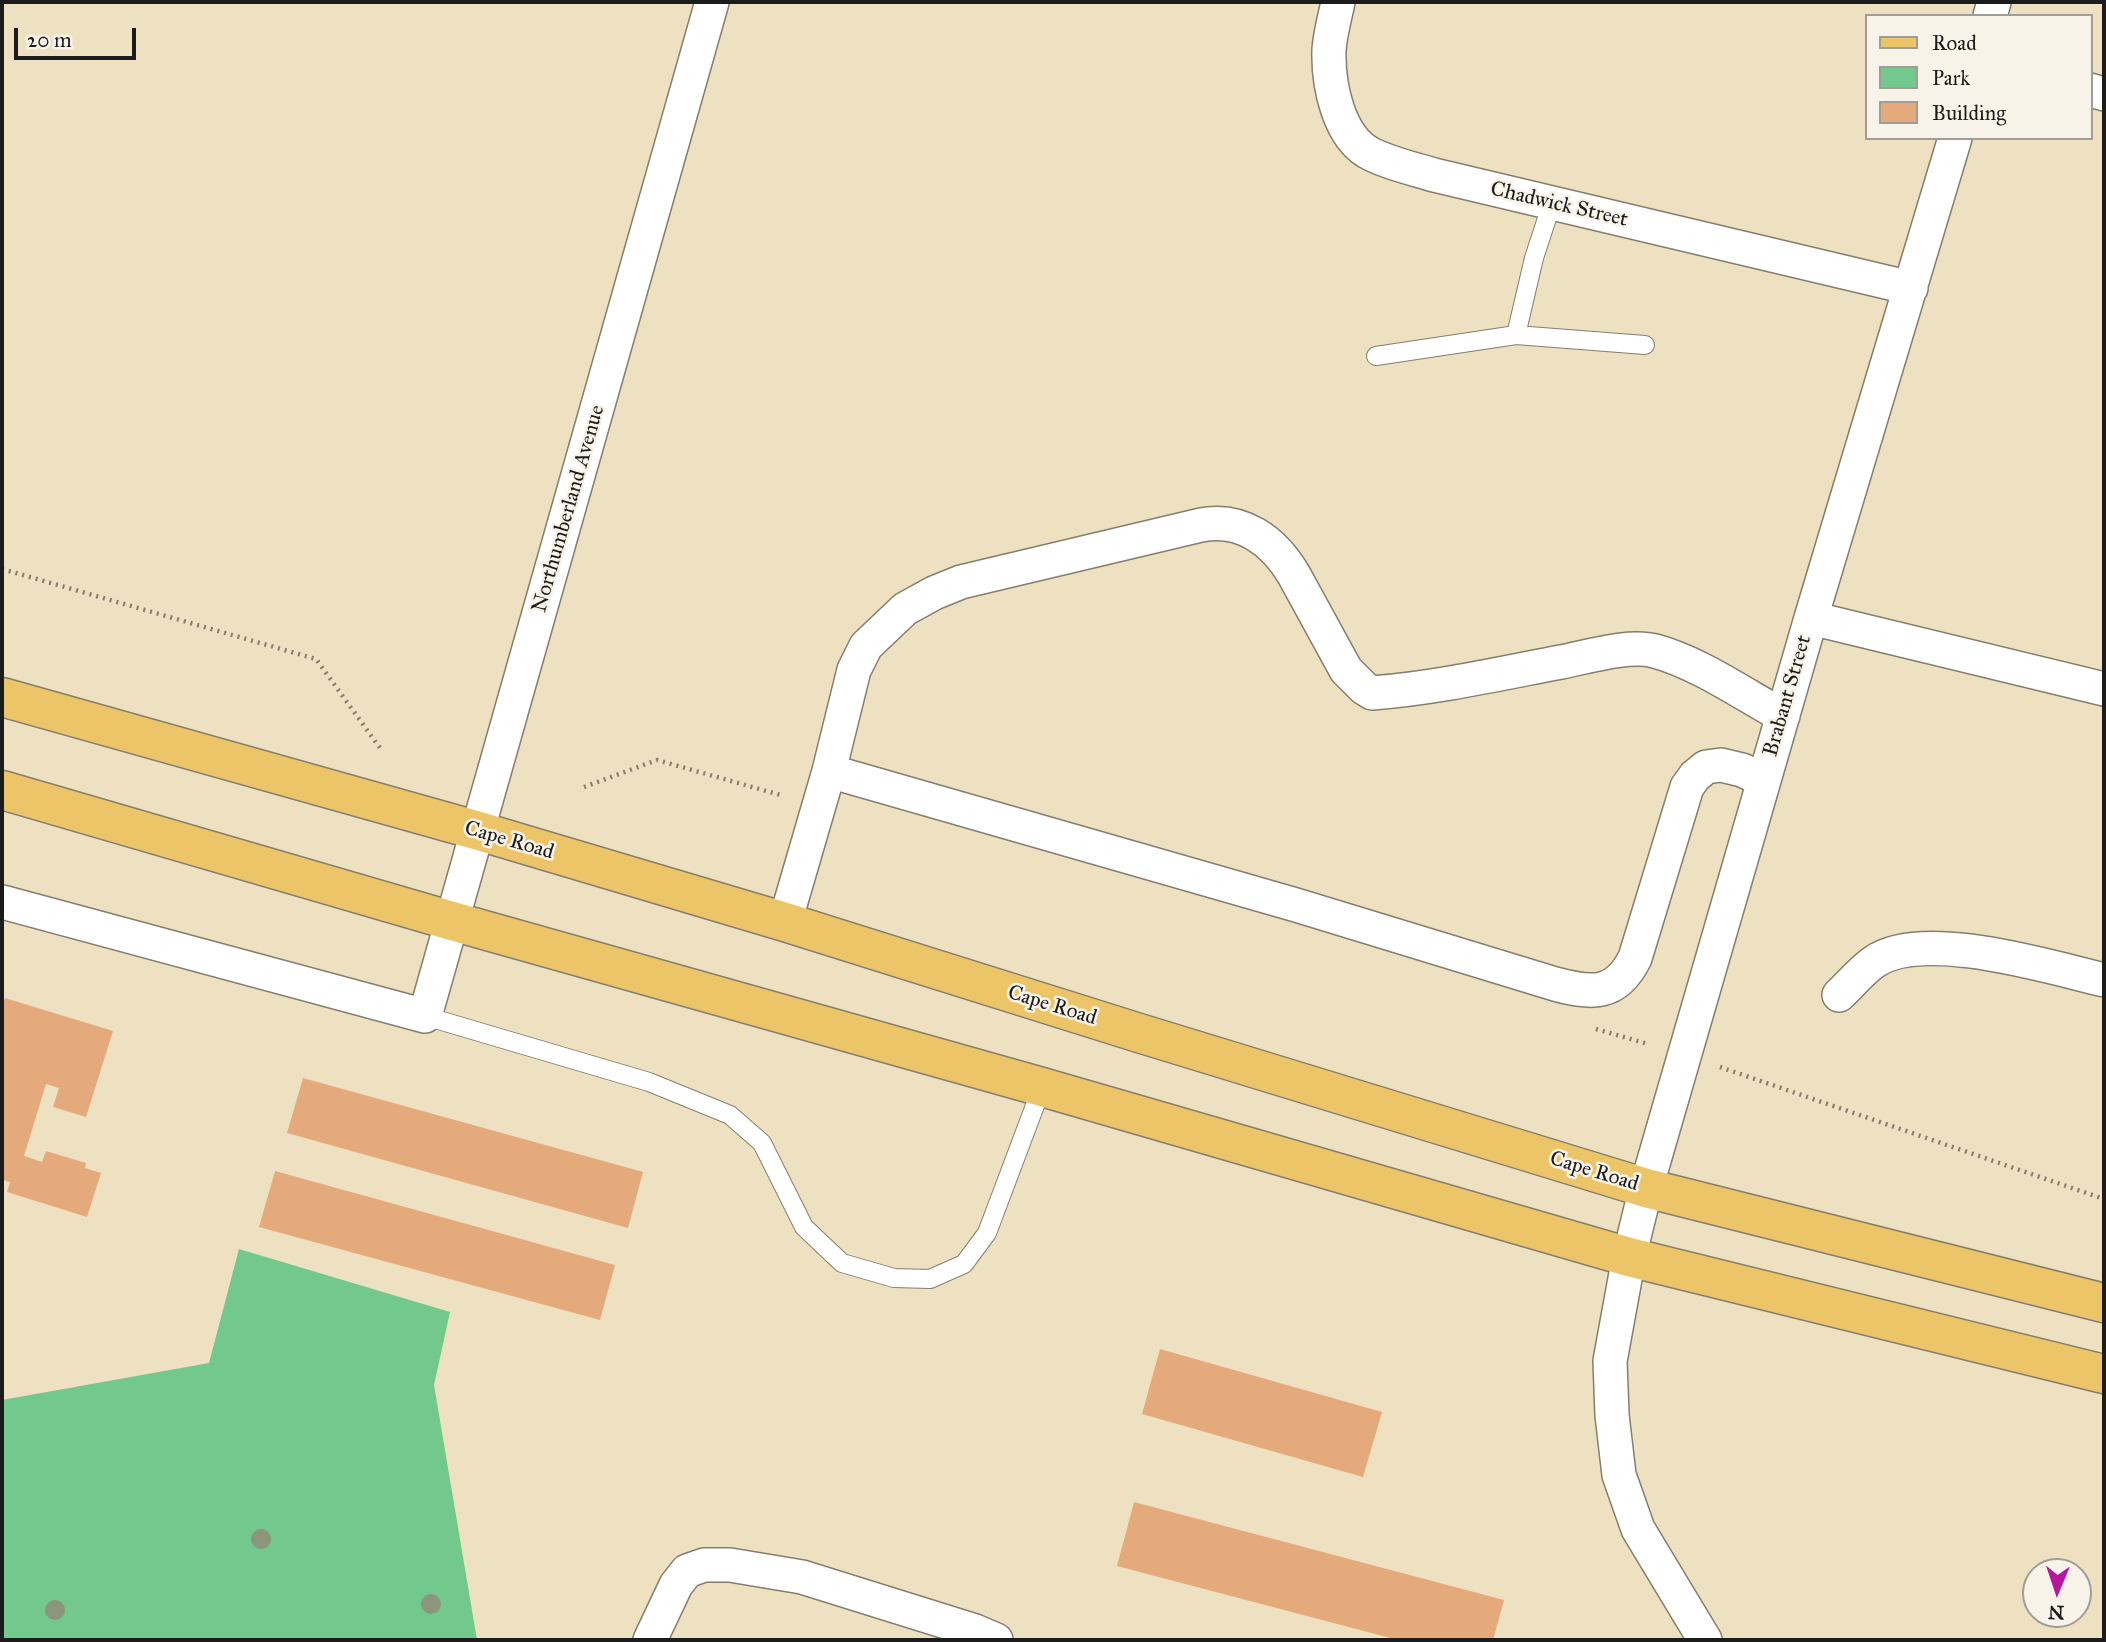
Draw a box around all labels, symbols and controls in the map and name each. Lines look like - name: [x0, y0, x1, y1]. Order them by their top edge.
- scale bar: [18, 14, 140, 58]
- legend: [1864, 14, 2092, 140]
- text: 20 m: [27, 27, 72, 53]
- text: Road: [1932, 30, 1977, 56]
- text: Park: [1932, 65, 1970, 91]
- text: Building: [1932, 100, 2006, 126]
- street label: Chadwick Street: [1488, 177, 1630, 233]
- street label: Northumberland Avenue: [527, 402, 611, 616]
- street label: Brabant Street: [1759, 632, 1817, 760]
- street label: Cape Road: [461, 816, 557, 866]
- street label: Cape Road: [1004, 981, 1100, 1031]
- street label: Cape Road: [1546, 1147, 1642, 1197]
- north arrow: [2022, 1558, 2092, 1628]
- text: N: [2048, 1601, 2065, 1624]

